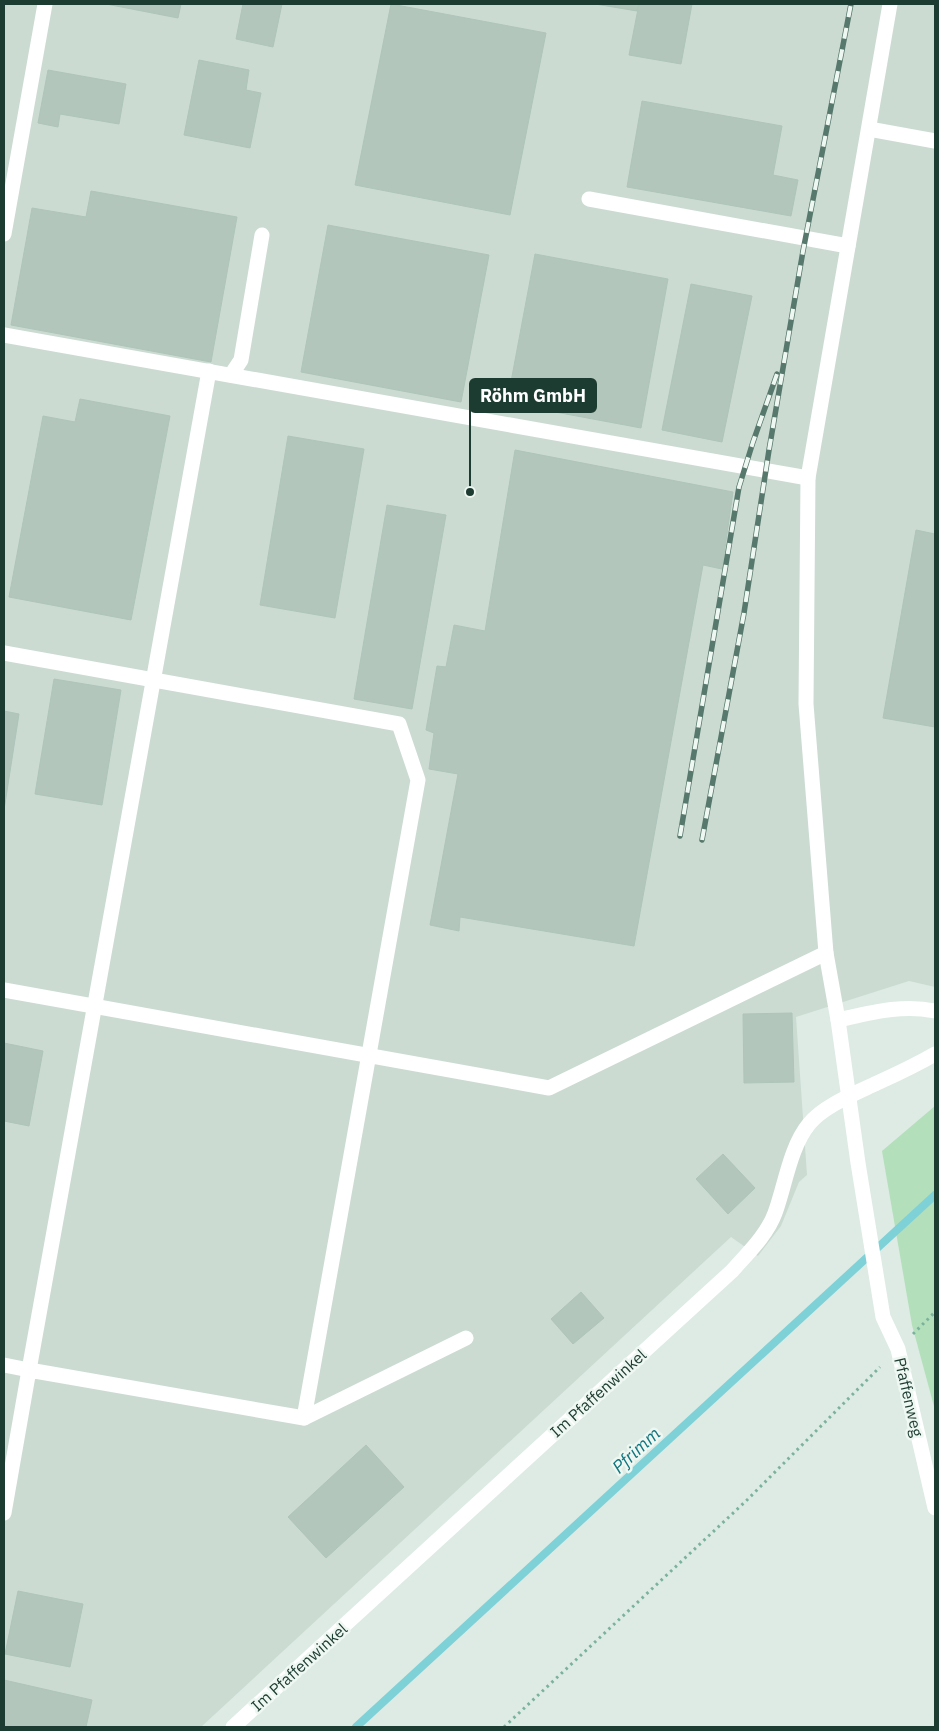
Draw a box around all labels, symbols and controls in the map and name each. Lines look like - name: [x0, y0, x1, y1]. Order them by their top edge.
- callout: Röhm GmbH: [470, 379, 596, 412]
- text: Röhm GmbH: [480, 384, 586, 407]
- street label: Im Pfaffenwinkel: [546, 1345, 650, 1441]
- street label: Pfaffenweg: [890, 1355, 928, 1439]
- water label: Pfrimm: [607, 1422, 665, 1478]
- street label: Im Pfaffenwinkel: [247, 1619, 351, 1715]

